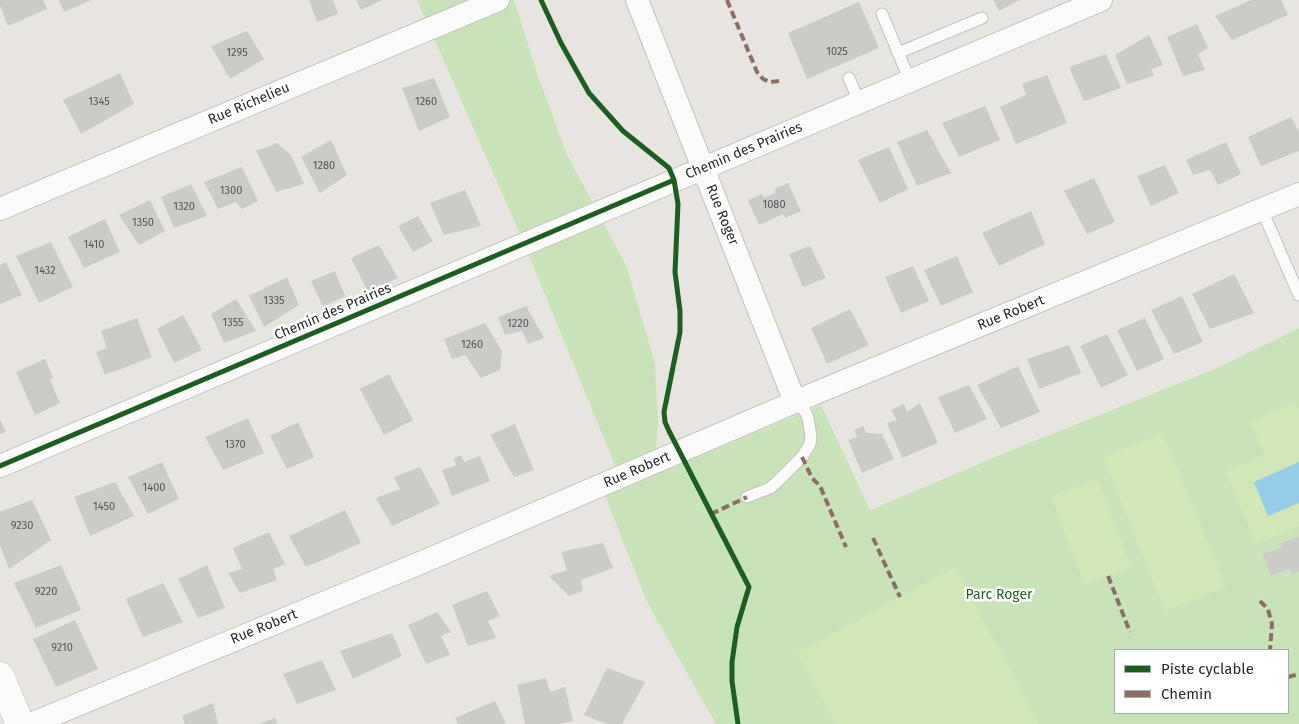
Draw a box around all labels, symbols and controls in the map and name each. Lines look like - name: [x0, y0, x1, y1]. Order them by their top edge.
- house number: 1025: [826, 45, 848, 59]
- house number: 1295: [226, 46, 248, 60]
- street label: Rue Richelieu: [206, 79, 292, 129]
- house number: 1345: [88, 95, 110, 109]
- house number: 1260: [415, 95, 437, 109]
- street label: Chemin des Prairies: [683, 119, 805, 183]
- house number: 1280: [313, 159, 335, 173]
- street label: Rue Roger: [702, 182, 742, 248]
- house number: 1300: [220, 184, 242, 198]
- house number: 1080: [762, 198, 786, 212]
- house number: 1320: [173, 200, 195, 214]
- house number: 1350: [132, 216, 154, 230]
- house number: 1410: [84, 238, 104, 252]
- house number: 1432: [34, 264, 56, 278]
- street label: Chemin des Prairies: [272, 280, 394, 344]
- street label: Rue Robert: [975, 292, 1047, 334]
- house number: 1335: [263, 294, 285, 308]
- house number: 1355: [222, 316, 244, 330]
- house number: 1220: [507, 317, 529, 331]
- house number: 1260: [461, 338, 483, 352]
- house number: 1370: [224, 438, 246, 452]
- street label: Rue Robert: [601, 448, 673, 492]
- house number: 1400: [143, 481, 165, 495]
- house number: 1450: [93, 500, 115, 514]
- house number: 9230: [11, 519, 33, 533]
- house number: 9220: [35, 585, 57, 599]
- park label: Parc Roger: [966, 587, 1032, 603]
- street label: Rue Robert: [228, 606, 300, 648]
- house number: 9210: [51, 641, 73, 655]
- legend: [1114, 649, 1289, 714]
- text: Piste cyclable: [1161, 660, 1254, 678]
- text: Chemin: [1161, 685, 1212, 703]

